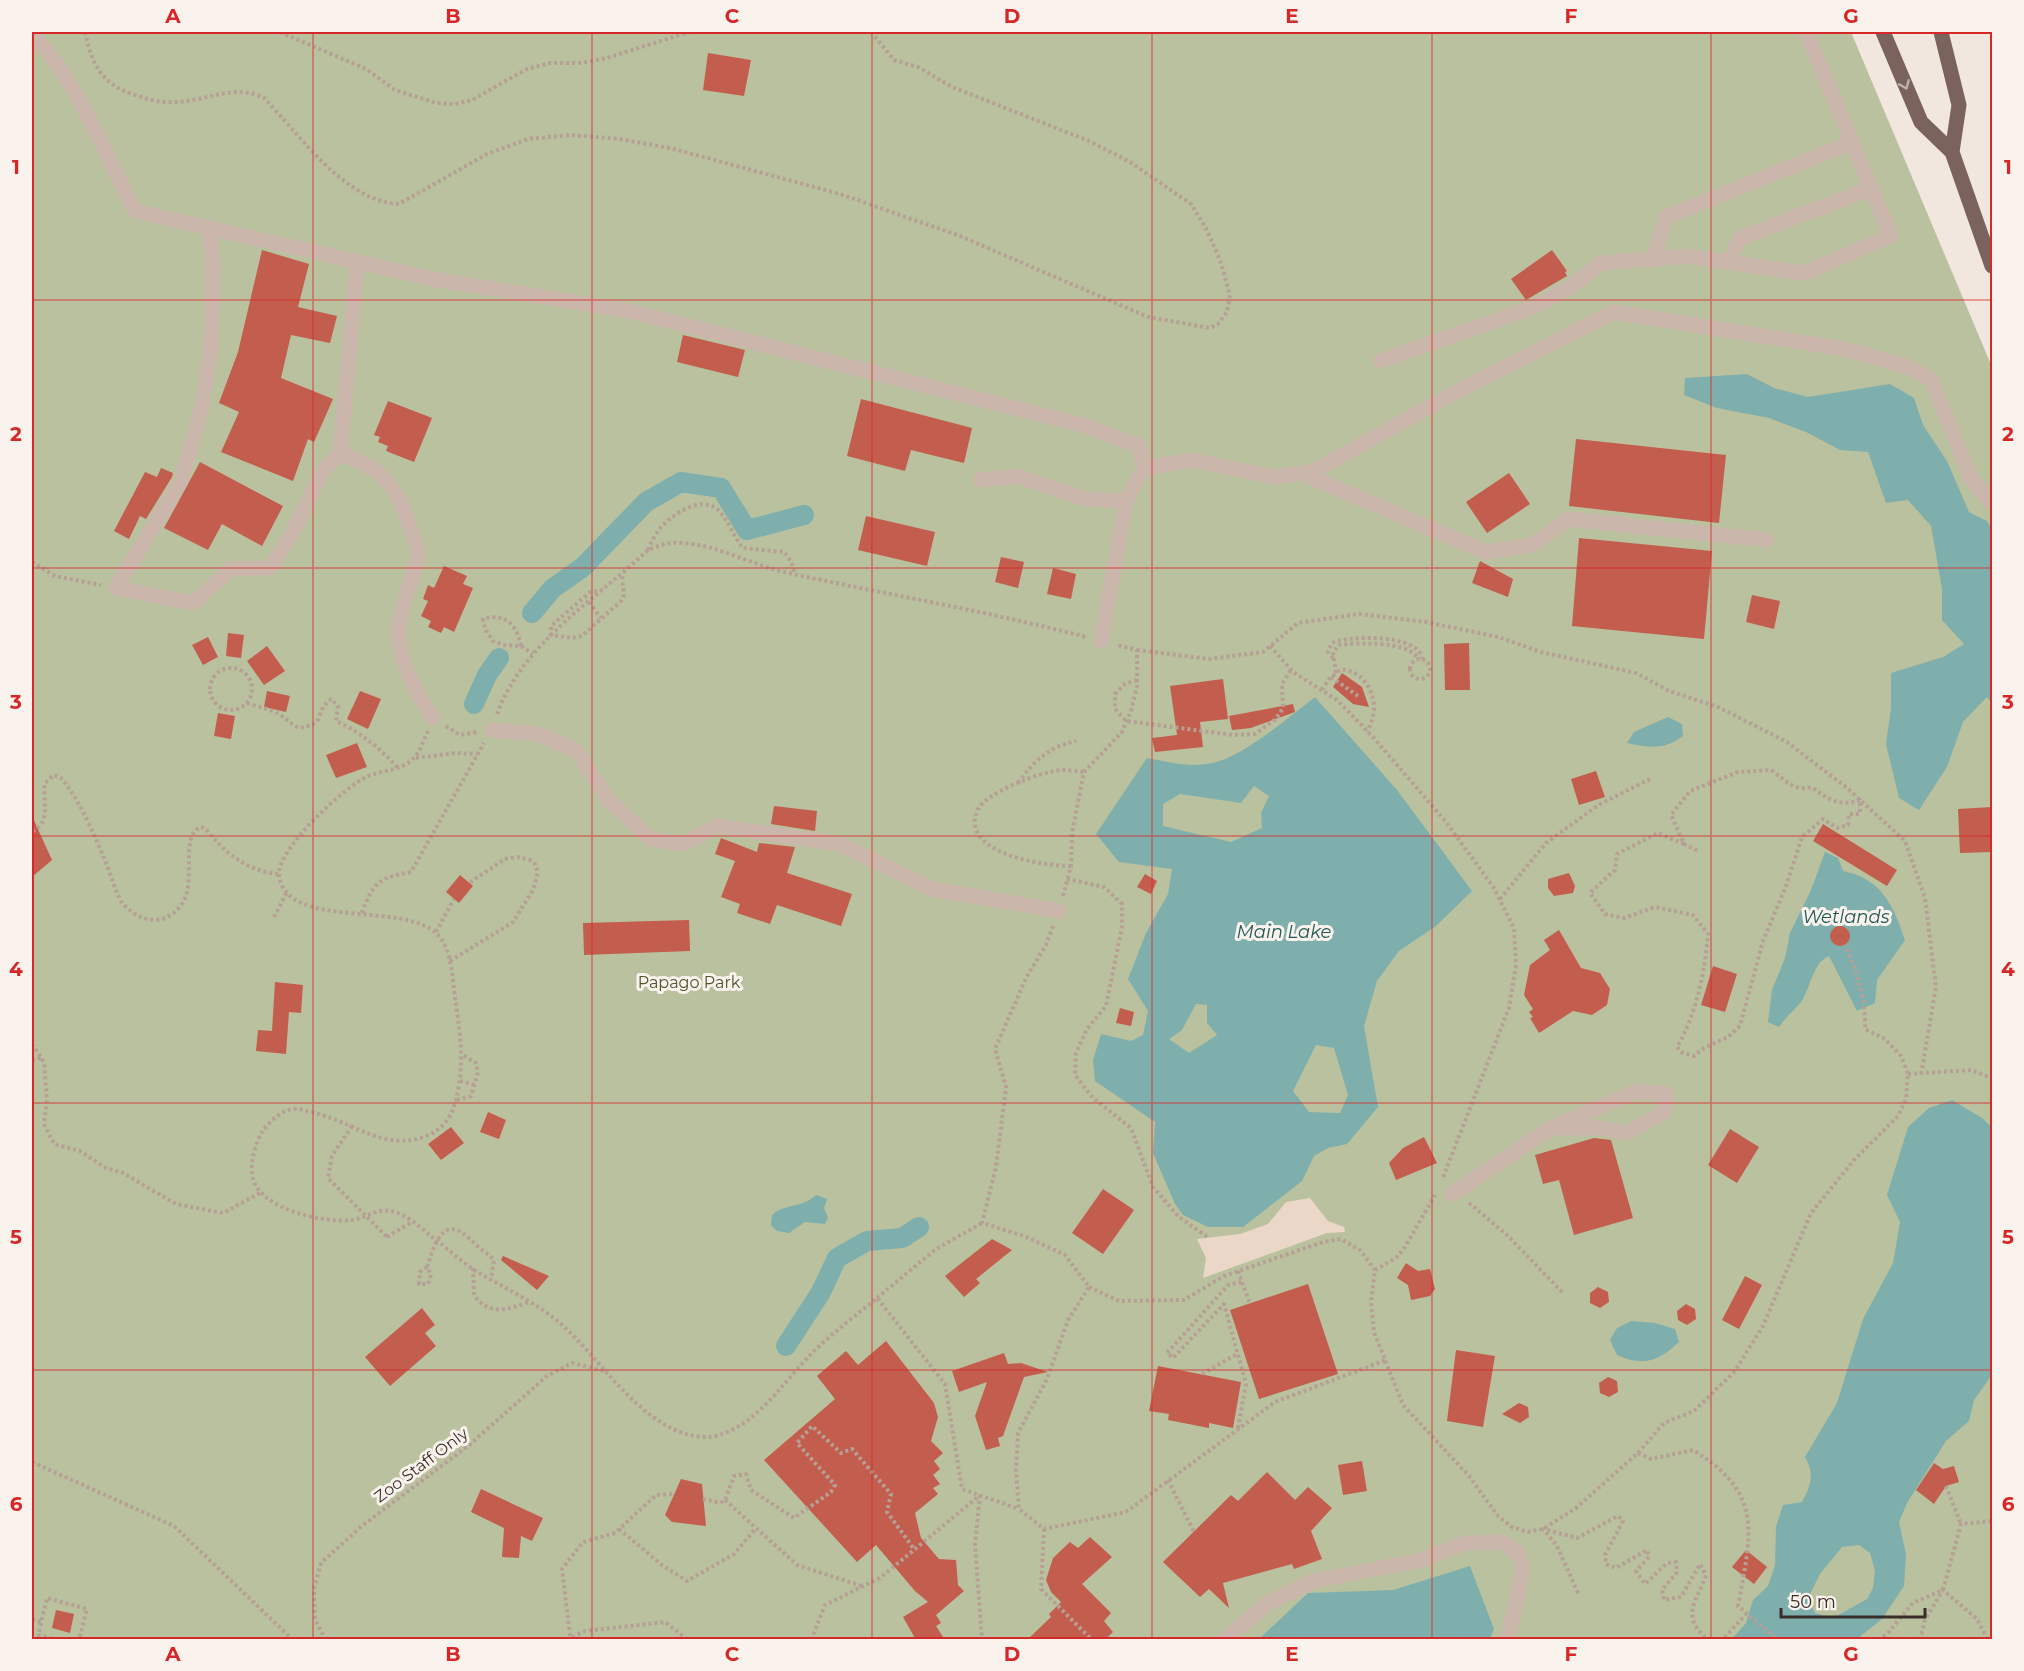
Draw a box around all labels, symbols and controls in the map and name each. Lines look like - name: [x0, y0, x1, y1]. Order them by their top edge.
- text: A: [164, 4, 181, 28]
- text: B: [445, 4, 461, 28]
- text: C: [725, 4, 740, 28]
- text: D: [1004, 4, 1020, 28]
- text: E: [1285, 4, 1299, 28]
- text: F: [1565, 4, 1578, 28]
- text: G: [1843, 4, 1859, 28]
- one-way arrow: [1898, 79, 1910, 90]
- text: 1: [12, 155, 20, 179]
- text: 1: [2004, 155, 2012, 179]
- text: 2: [10, 422, 22, 446]
- text: 2: [2002, 422, 2014, 446]
- text: 3: [9, 690, 22, 714]
- text: 3: [2001, 690, 2014, 714]
- water label: Wetlands: [1802, 906, 1890, 928]
- water label: Main Lake: [1237, 921, 1332, 943]
- text: 4: [9, 957, 23, 981]
- text: 4: [2001, 957, 2015, 981]
- park label: Papago Park: [638, 973, 741, 992]
- text: 5: [10, 1225, 22, 1249]
- text: 5: [2002, 1225, 2014, 1249]
- street label: Zoo Staff Only: [371, 1423, 472, 1506]
- text: 6: [10, 1492, 23, 1516]
- text: 6: [2002, 1492, 2015, 1516]
- scale bar: [1781, 1581, 1925, 1619]
- text: 50 m: [1790, 1591, 1836, 1613]
- text: A: [164, 1642, 181, 1666]
- text: B: [445, 1642, 461, 1666]
- text: C: [725, 1642, 740, 1666]
- text: D: [1004, 1642, 1020, 1666]
- text: E: [1285, 1642, 1299, 1666]
- text: F: [1565, 1642, 1578, 1666]
- text: G: [1843, 1642, 1859, 1666]

